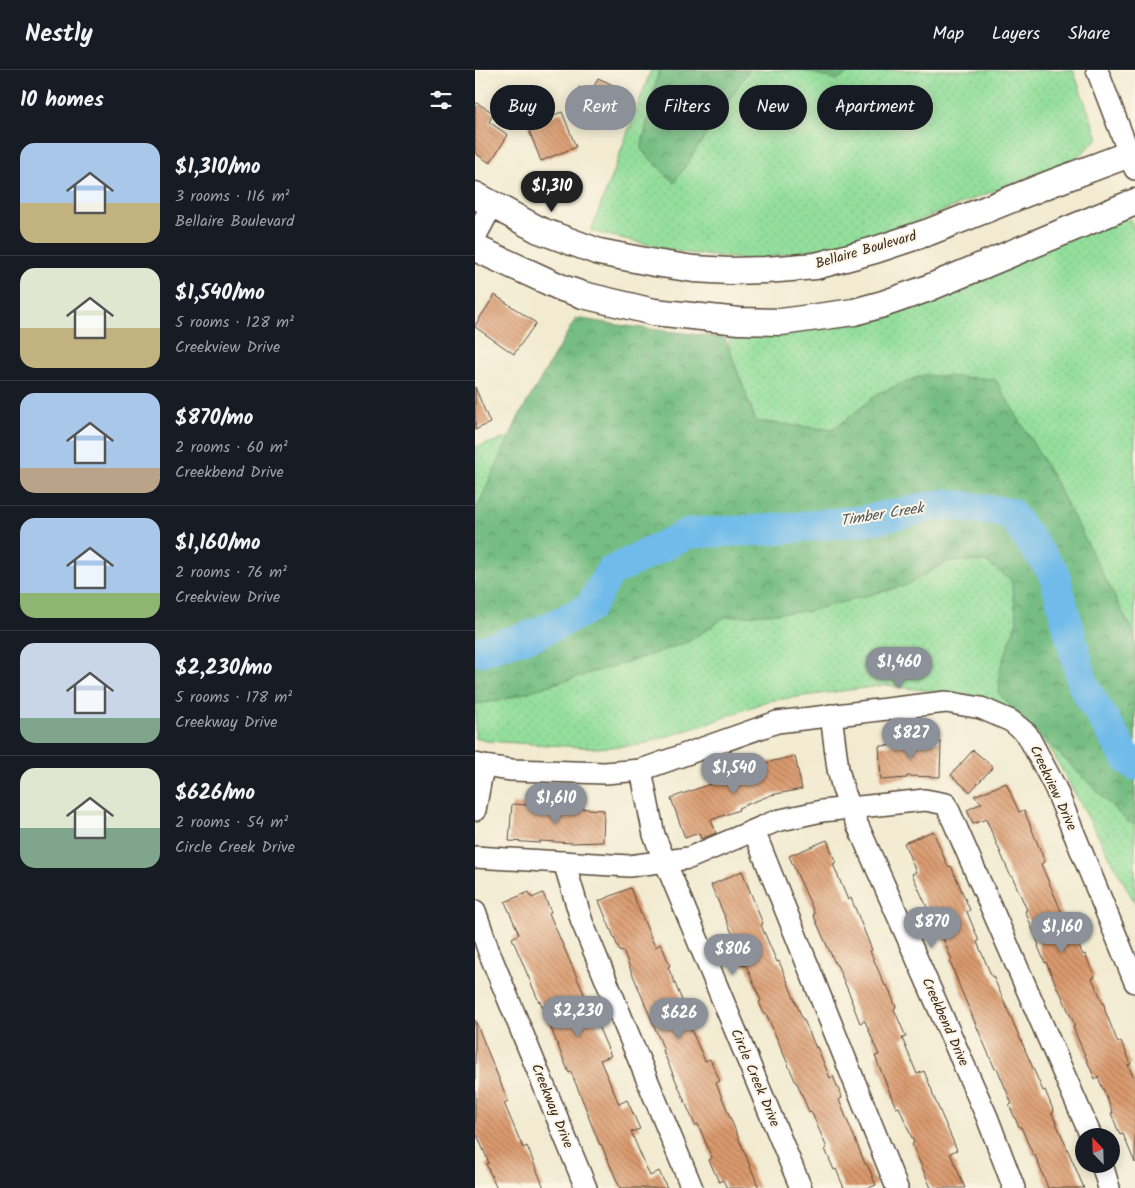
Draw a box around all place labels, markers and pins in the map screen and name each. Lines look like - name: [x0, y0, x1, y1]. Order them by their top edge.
- pin: $1,310: [511, 170, 593, 213]
- pin: $1,460: [858, 646, 940, 689]
- pin: $827: [881, 718, 941, 760]
- pin: $1,540: [693, 752, 775, 795]
- pin: $1,610: [515, 782, 597, 825]
- pin: $870: [902, 906, 962, 949]
- pin: $1,160: [1021, 912, 1103, 954]
- pin: $806: [703, 934, 763, 976]
- pin: $2,230: [537, 996, 619, 1038]
- pin: $626: [649, 998, 709, 1040]

